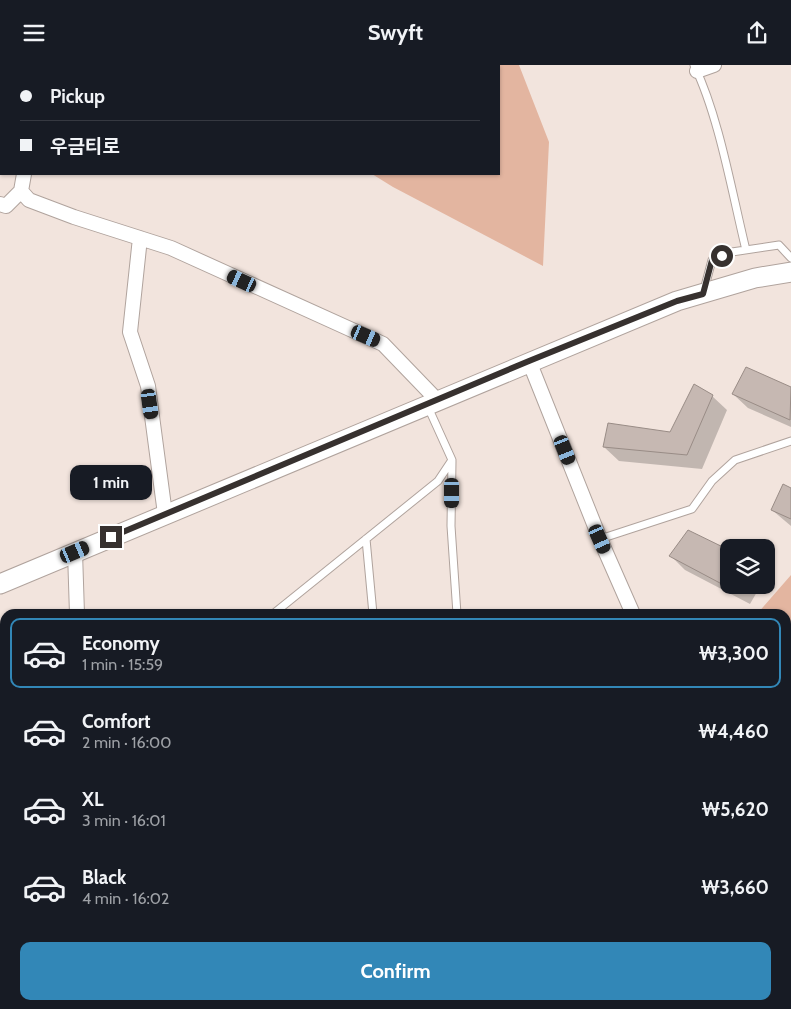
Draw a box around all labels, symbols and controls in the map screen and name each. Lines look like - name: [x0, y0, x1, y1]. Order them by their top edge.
- icon: menu: [20, 19, 48, 47]
- text: Swyft: [368, 19, 423, 46]
- icon: share: [743, 19, 771, 47]
- text: Pickup: [50, 85, 105, 108]
- text: 우금티로: [50, 135, 120, 158]
- route start: [711, 245, 733, 267]
- car: [225, 268, 258, 294]
- car: [349, 323, 382, 349]
- car: [140, 388, 159, 420]
- car: [552, 433, 577, 467]
- callout: 1 min: [70, 465, 152, 499]
- text: 1 min: [93, 473, 129, 492]
- car: [444, 478, 459, 508]
- car: [587, 522, 612, 556]
- route end: [100, 526, 122, 548]
- car: [58, 539, 91, 565]
- map controls: [720, 539, 775, 594]
- button: layers: [720, 539, 775, 594]
- icon: car: [22, 631, 67, 676]
- text: Economy: [82, 632, 160, 655]
- text: ₩3,300: [699, 642, 769, 665]
- text: 1 min · 15:59: [82, 655, 163, 674]
- icon: car: [22, 709, 67, 754]
- text: Comfort: [82, 710, 151, 733]
- text: ₩4,460: [699, 720, 769, 743]
- text: 2 min · 16:00: [82, 733, 171, 752]
- icon: car: [22, 787, 67, 832]
- text: XL: [82, 788, 103, 811]
- text: ₩5,620: [702, 798, 769, 821]
- text: 3 min · 16:01: [82, 811, 166, 830]
- icon: car: [22, 865, 67, 910]
- text: Black: [82, 866, 126, 889]
- text: ₩3,660: [701, 876, 769, 899]
- text: 4 min · 16:02: [82, 889, 169, 908]
- button: Confirm: [20, 942, 771, 1000]

